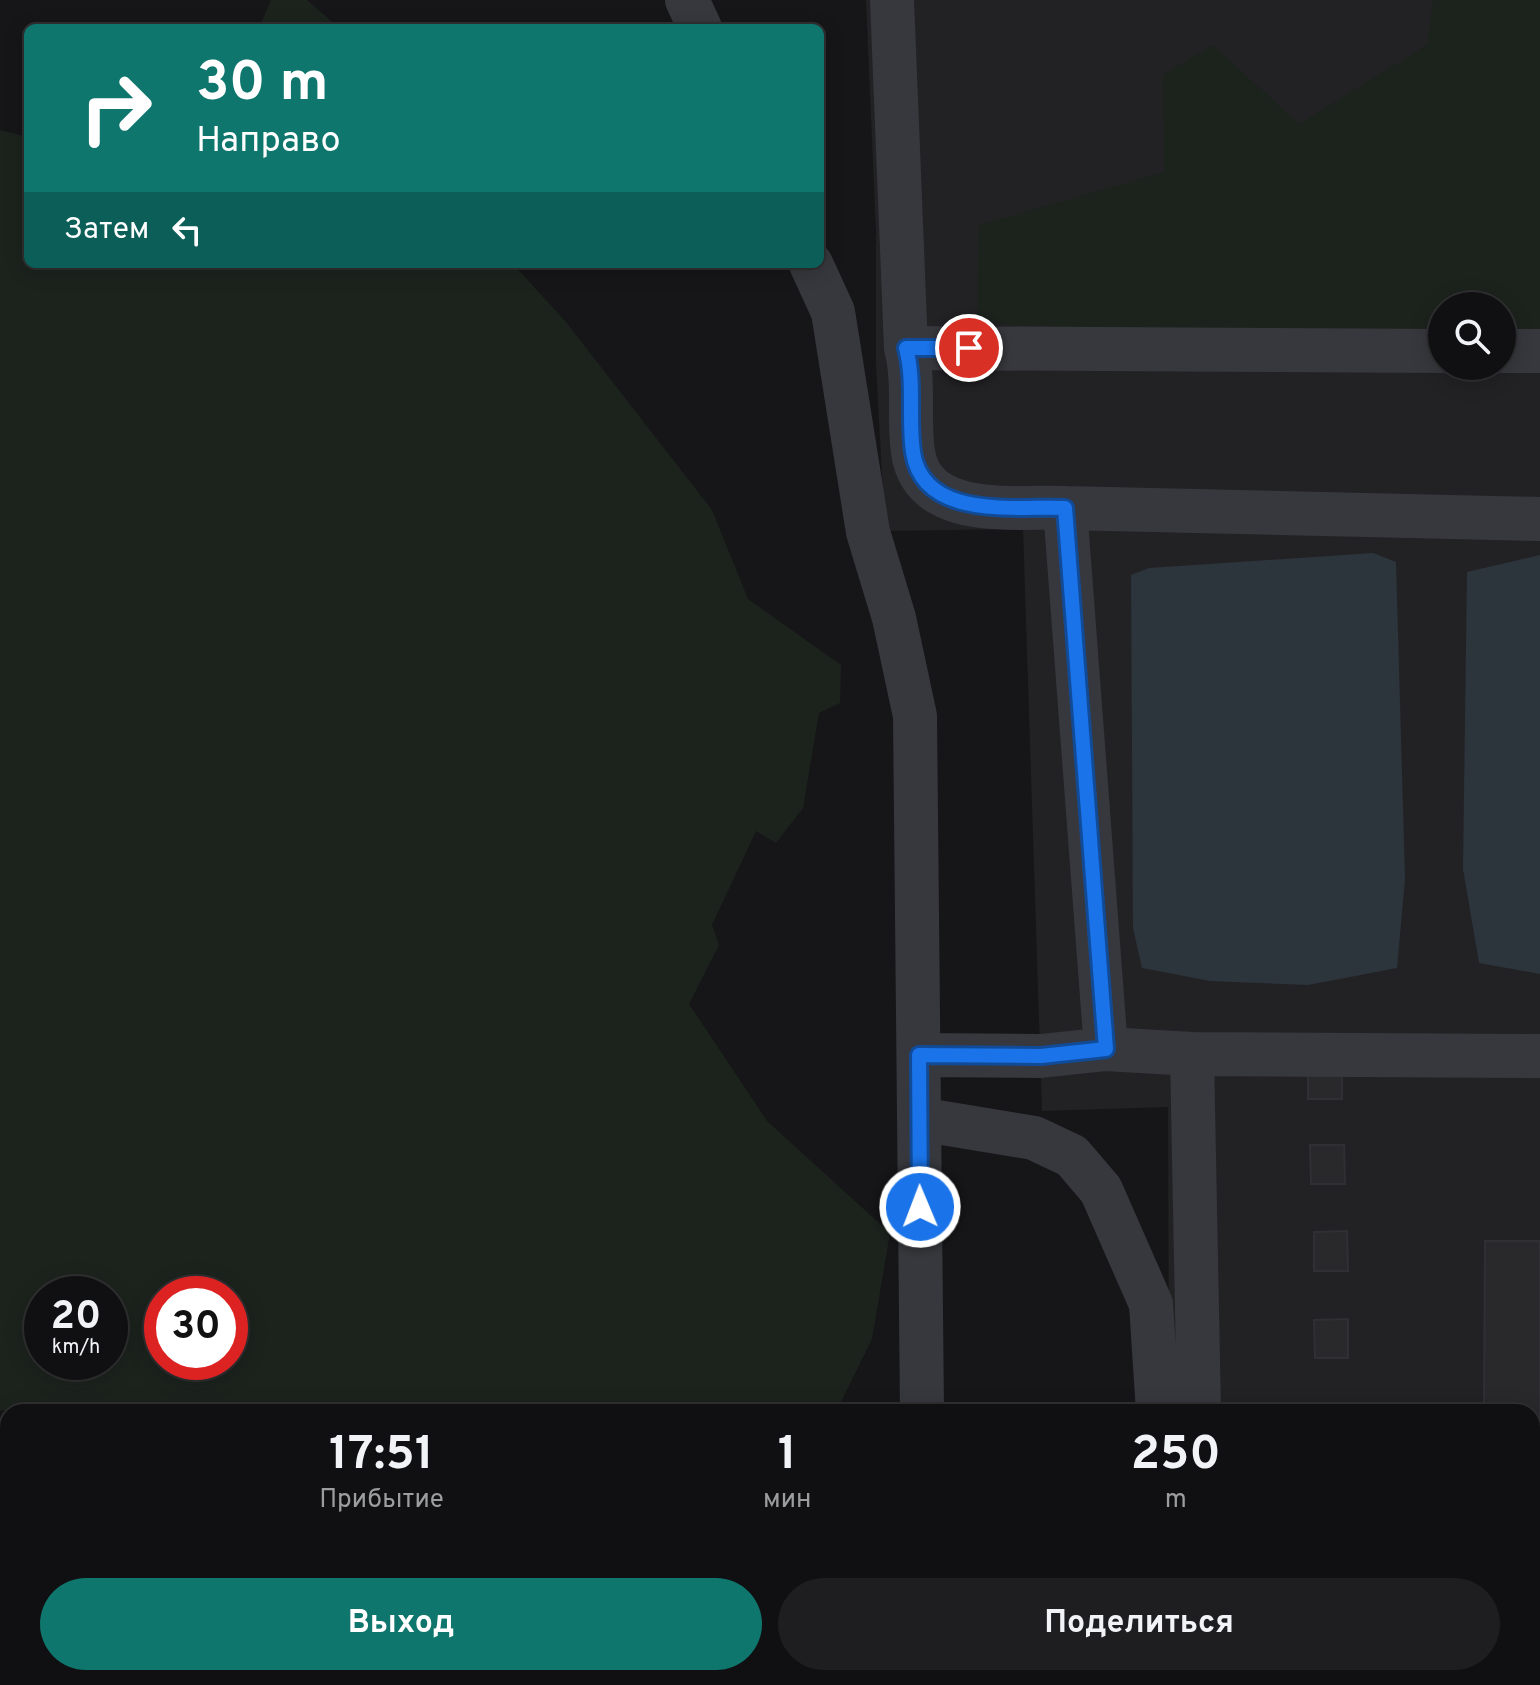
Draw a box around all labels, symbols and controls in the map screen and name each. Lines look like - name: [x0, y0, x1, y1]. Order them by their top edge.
- text: 30 m: [196, 50, 329, 120]
- icon: right: [64, 56, 168, 160]
- text: Направо: [196, 119, 341, 165]
- icon: left: [165, 208, 209, 252]
- text: Затем: [64, 212, 149, 249]
- map controls: [1428, 292, 1516, 380]
- button: search: [1428, 292, 1516, 380]
- pin: [935, 314, 1003, 382]
- icon: arrive: [947, 326, 991, 370]
- position arrow: [878, 1165, 962, 1249]
- speed limit sign: 30: [144, 1276, 248, 1380]
- text: 20: [51, 1293, 101, 1343]
- text: km/h: [52, 1335, 100, 1361]
- text: 17:51: [329, 1426, 434, 1486]
- text: 1: [778, 1426, 797, 1486]
- text: 250: [1131, 1426, 1221, 1486]
- text: Прибытие: [319, 1484, 444, 1517]
- text: мин: [763, 1484, 812, 1517]
- text: m: [1165, 1484, 1187, 1517]
- button: Выход: [40, 1578, 762, 1670]
- button: Поделиться: [778, 1578, 1500, 1670]

